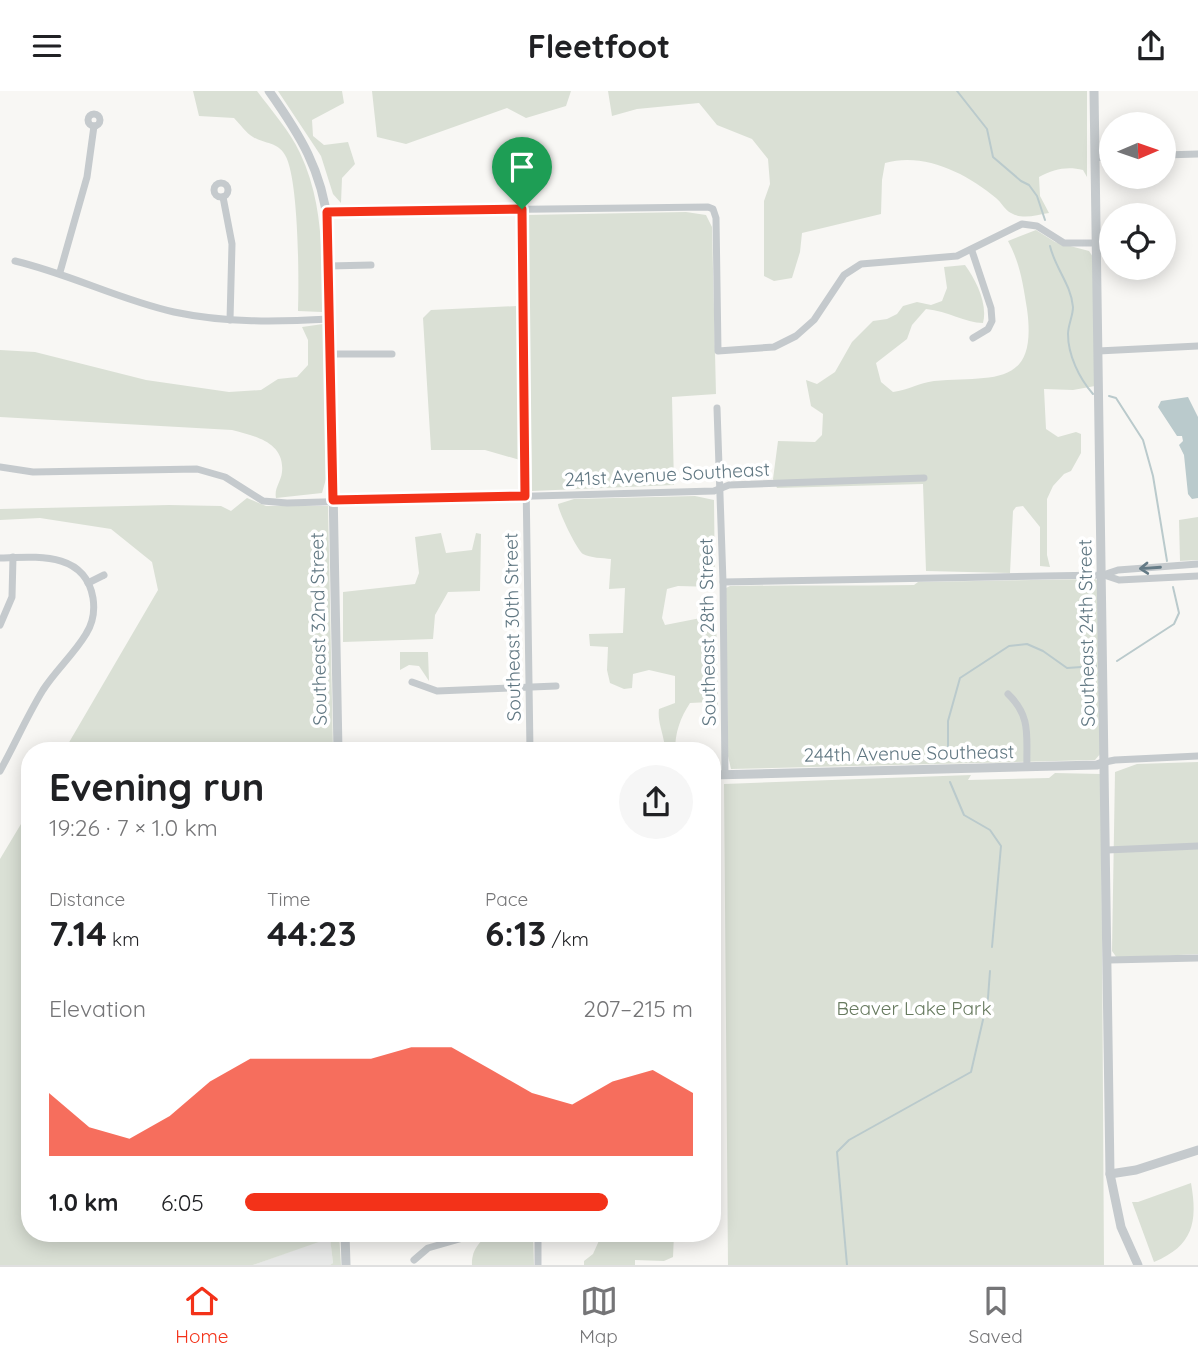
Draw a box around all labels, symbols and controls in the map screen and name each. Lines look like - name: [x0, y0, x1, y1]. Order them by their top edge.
- text: Fleetfoot: [528, 26, 670, 66]
- icon: menu: [28, 27, 66, 65]
- icon: share: [1132, 27, 1170, 65]
- north arrow: [1099, 112, 1176, 189]
- map controls: [1099, 112, 1176, 280]
- pin: [492, 137, 552, 209]
- icon: arrive: [503, 148, 541, 186]
- button: locate: [1099, 203, 1176, 280]
- street label: 241st Avenue Southeast: [564, 457, 770, 491]
- street label: Southeast 32nd Street: [304, 532, 332, 726]
- street label: Southeast 30th Street: [498, 532, 526, 722]
- street label: Southeast 28th Street: [693, 538, 721, 726]
- street label: Southeast 24th Street: [1072, 539, 1100, 727]
- one-way arrow: [1139, 562, 1162, 575]
- street label: 244th Avenue Southeast: [803, 739, 1015, 767]
- text: Evening run: [49, 763, 264, 811]
- button: share: [619, 765, 693, 839]
- text: 19:26 · 7 × 1.0 km: [49, 813, 218, 842]
- text: Distance: [49, 887, 125, 911]
- text: Time: [267, 887, 311, 911]
- text: Pace: [485, 887, 528, 911]
- text: 7.14: [49, 911, 107, 955]
- text: 44:23: [267, 911, 356, 955]
- text: 6:13: [485, 911, 546, 955]
- text: km: [107, 927, 140, 951]
- text: /km: [546, 927, 589, 951]
- text: Elevation: [49, 994, 146, 1023]
- text: 207–215 m: [583, 994, 693, 1023]
- park label: Beaver Lake Park: [836, 996, 992, 1020]
- text: 1.0 km: [49, 1188, 119, 1217]
- text: 6:05: [161, 1188, 204, 1217]
- tab: Home: [175, 1282, 229, 1348]
- tab: Map: [579, 1282, 618, 1348]
- tab: Saved: [969, 1282, 1023, 1348]

